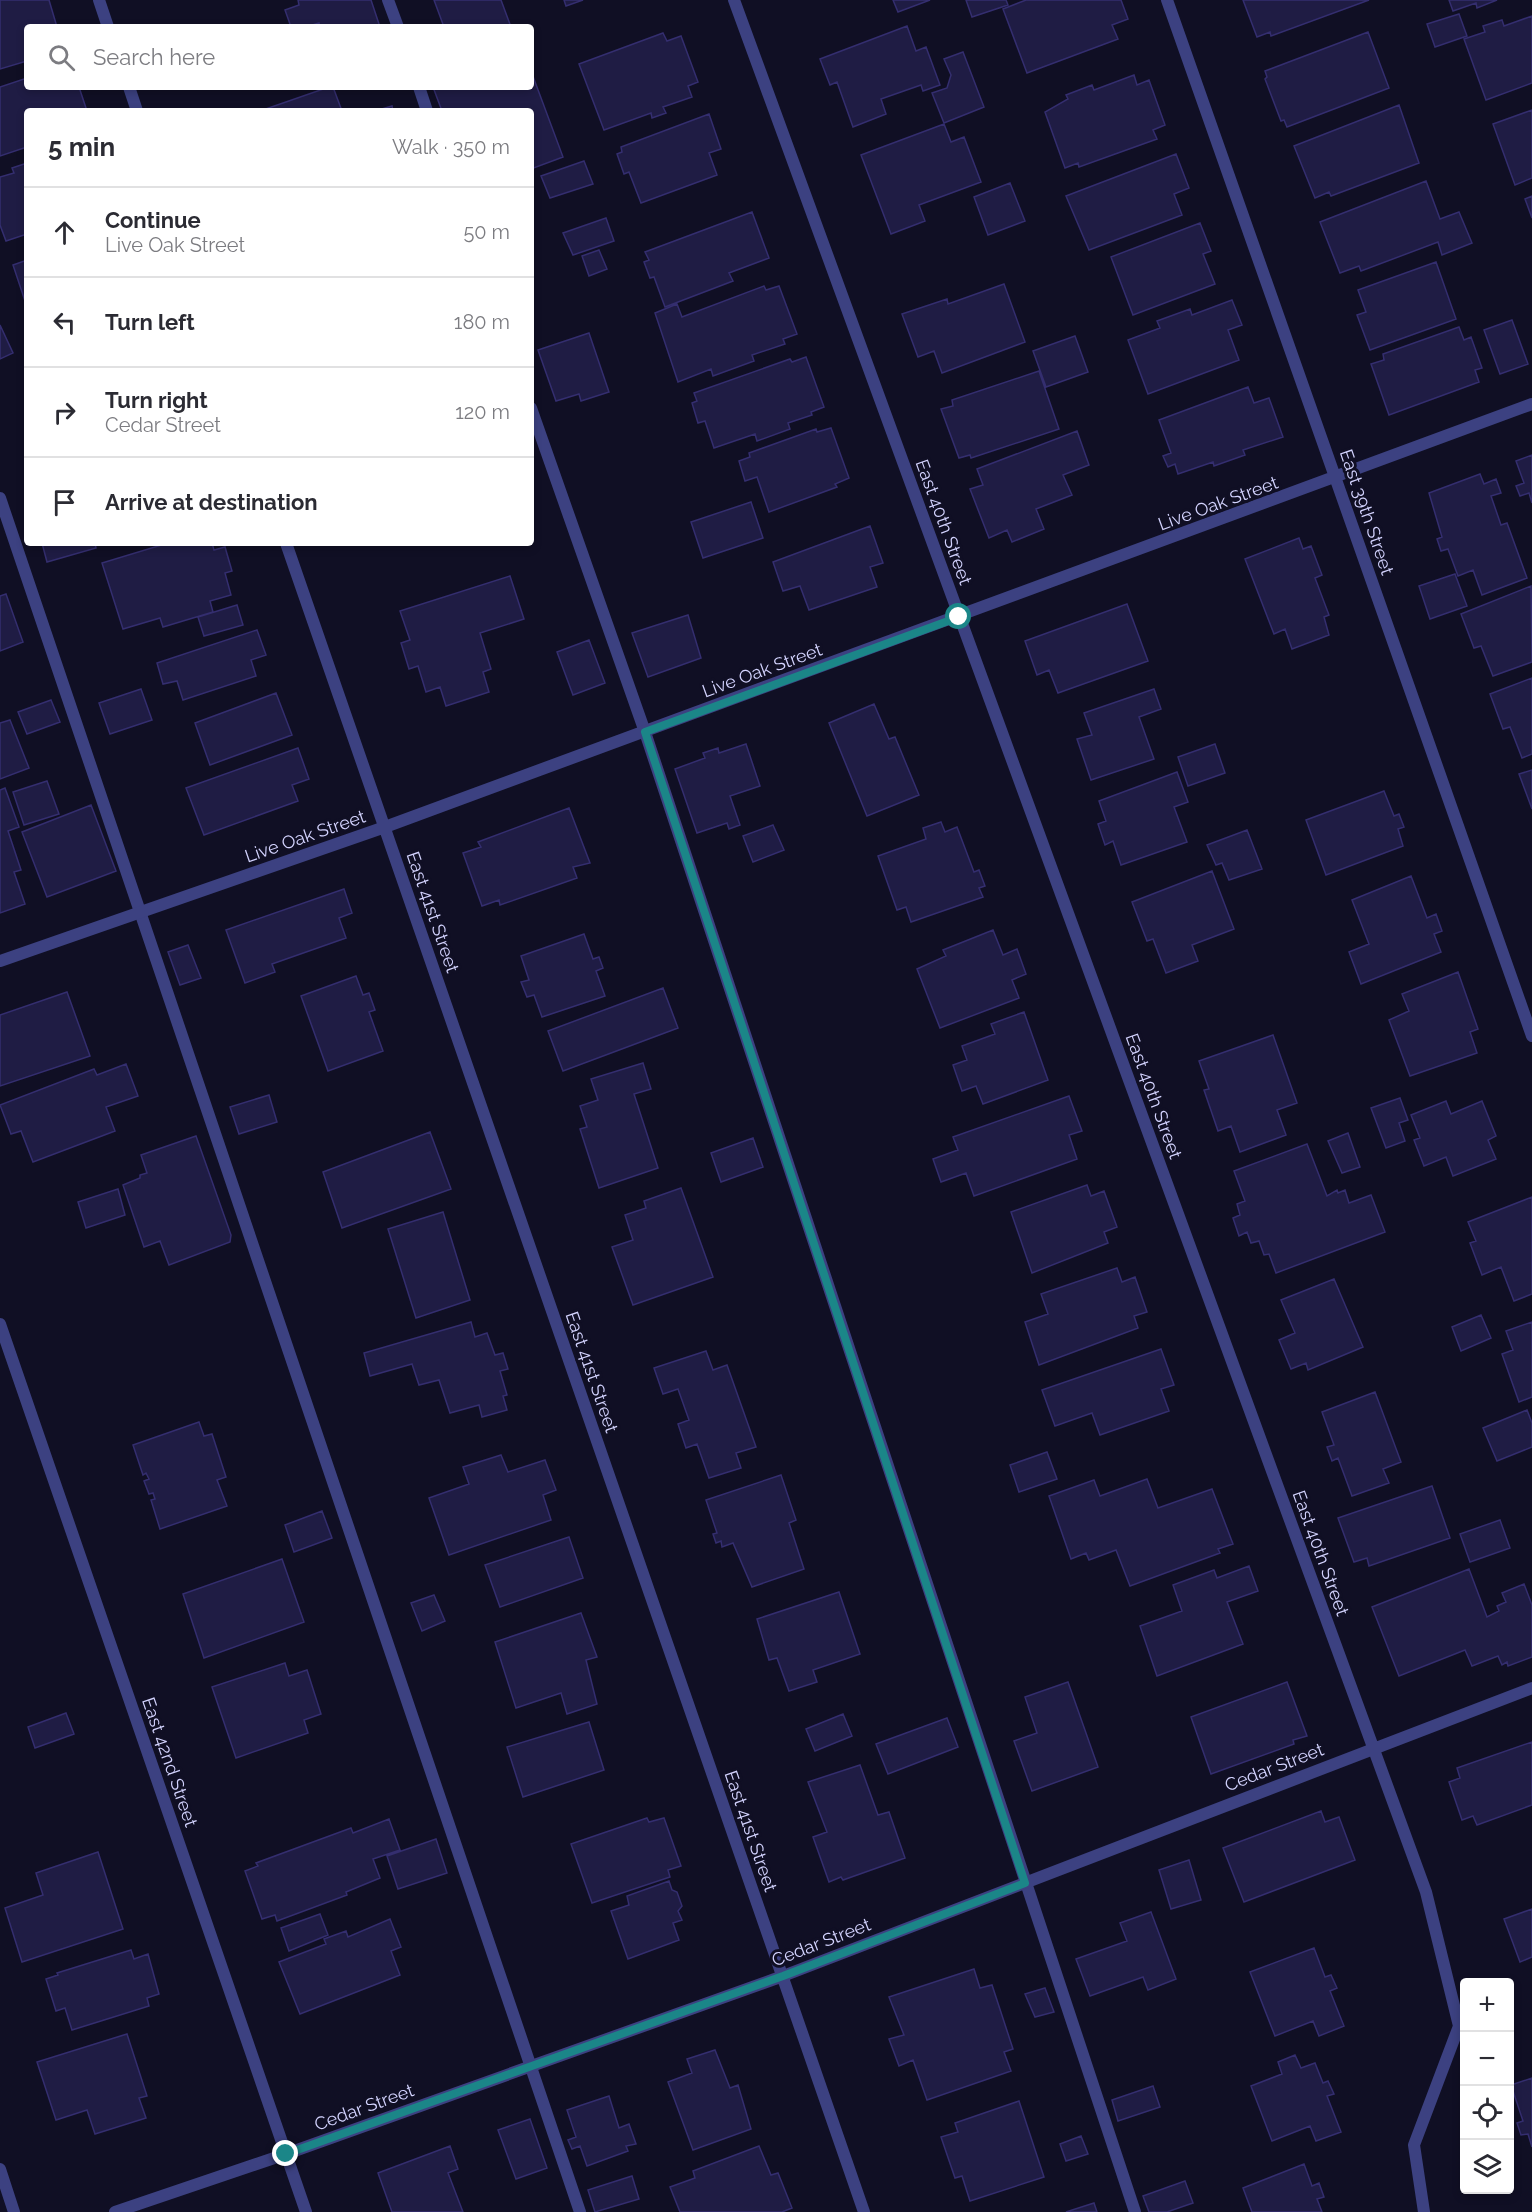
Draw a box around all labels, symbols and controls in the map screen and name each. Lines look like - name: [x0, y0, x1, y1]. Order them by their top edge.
- search box: [24, 24, 534, 90]
- icon: search: [45, 41, 78, 74]
- text: Search here: [93, 44, 215, 70]
- text: 5 min: [48, 132, 115, 162]
- text: Walk · 350 m: [392, 135, 510, 159]
- text: Continue: [105, 207, 201, 233]
- icon: ahead: [48, 216, 81, 249]
- text: 50 m: [463, 220, 510, 244]
- text: Live Oak Street: [105, 233, 245, 257]
- icon: left: [48, 306, 81, 339]
- text: Turn left: [105, 309, 195, 335]
- text: 180 m: [454, 310, 510, 334]
- text: Turn right: [105, 387, 208, 413]
- icon: right: [48, 396, 81, 429]
- text: 120 m: [455, 400, 510, 424]
- text: Cedar Street: [105, 413, 221, 437]
- street label: East 39th Street: [1336, 447, 1398, 577]
- street label: East 40th Street: [912, 456, 976, 588]
- street label: Live Oak Street: [1155, 472, 1281, 534]
- icon: arrive: [48, 486, 81, 519]
- text: Arrive at destination: [105, 489, 318, 515]
- route start: [945, 603, 971, 629]
- street label: Live Oak Street: [699, 639, 825, 701]
- street label: Live Oak Street: [242, 806, 368, 866]
- street label: East 41st Street: [402, 849, 464, 975]
- street label: East 40th Street: [1122, 1030, 1186, 1162]
- street label: East 41st Street: [561, 1309, 623, 1435]
- street label: East 40th Street: [1289, 1487, 1353, 1619]
- street label: East 42nd Street: [138, 1695, 202, 1829]
- street label: Cedar Street: [1222, 1739, 1326, 1795]
- street label: East 41st Street: [720, 1768, 782, 1894]
- street label: Cedar Street: [769, 1914, 873, 1970]
- map controls: [1460, 1978, 1514, 2194]
- button: +: [1460, 1978, 1514, 2032]
- button: −: [1460, 2032, 1514, 2086]
- street label: Cedar Street: [311, 2079, 417, 2135]
- button: locate: [1460, 2086, 1514, 2140]
- route end: [272, 2140, 298, 2166]
- button: layers: [1460, 2140, 1514, 2194]

